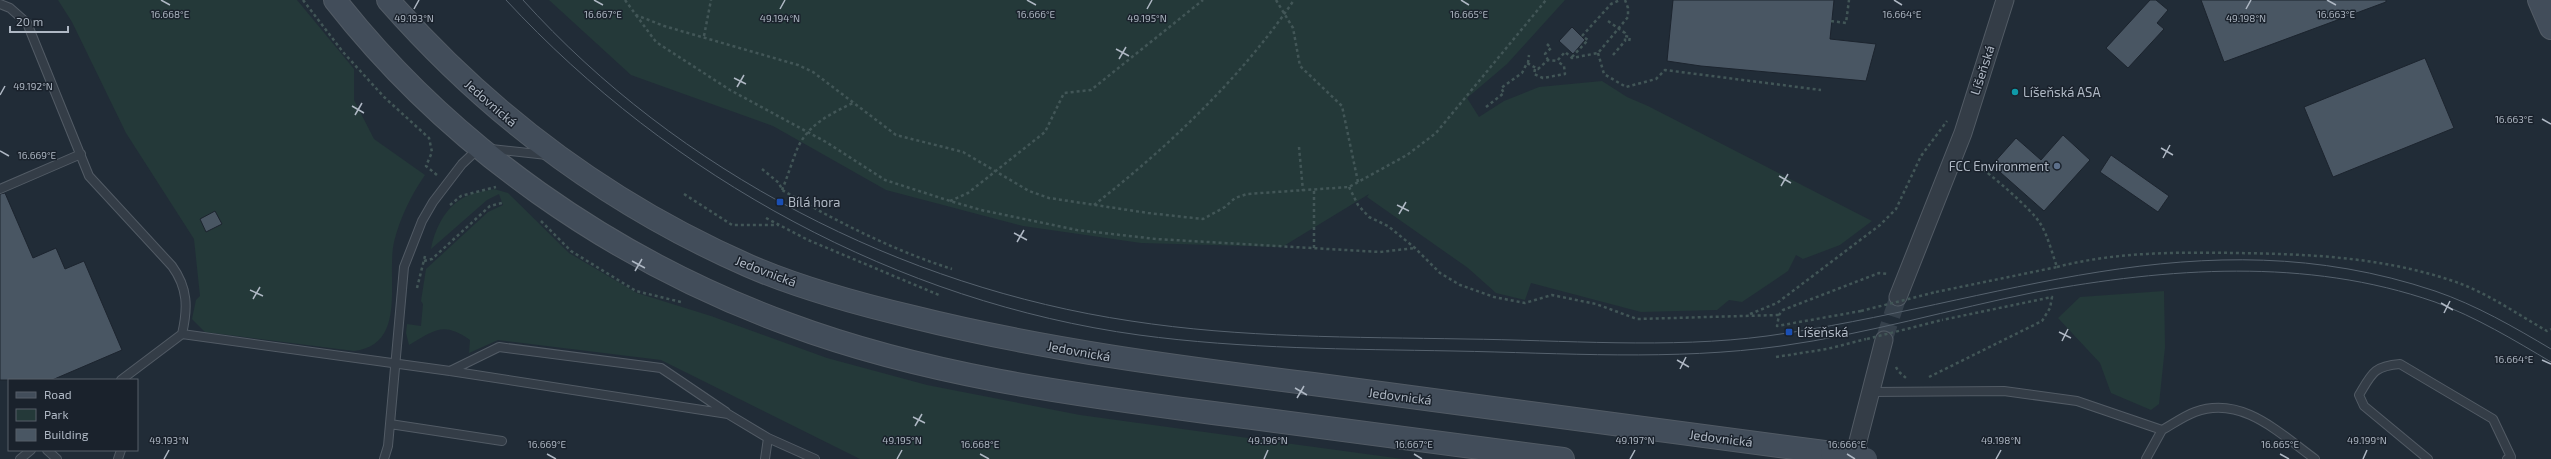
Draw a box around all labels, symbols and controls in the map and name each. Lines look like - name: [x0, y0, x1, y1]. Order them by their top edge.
- scale bar: [10, 8, 68, 34]
- text: 16.668°E: [151, 8, 190, 20]
- text: 16.667°E: [584, 8, 622, 20]
- text: 16.666°E: [1017, 8, 1056, 20]
- text: 16.665°E: [1450, 8, 1488, 20]
- text: 16.664°E: [1883, 8, 1922, 20]
- text: 16.663°E: [2317, 8, 2356, 20]
- text: 49.193°N: [394, 12, 434, 24]
- text: 49.194°N: [760, 12, 800, 24]
- text: 49.195°N: [1127, 12, 1167, 24]
- text: 49.198°N: [2226, 12, 2266, 24]
- text: 20 m: [16, 14, 43, 28]
- street label: Líšeňská: [1966, 43, 1998, 97]
- street label: Jedovnická: [462, 76, 520, 130]
- text: 49.192°N: [13, 80, 53, 92]
- place label: Líšeňská ASA: [2023, 84, 2100, 100]
- marker: Líšeňská ASA: [2010, 87, 2020, 97]
- text: 16.663°E: [2495, 113, 2534, 125]
- text: 16.669°E: [18, 149, 57, 161]
- place label: FCC Environment: [1949, 158, 2049, 174]
- marker: FCC Environment: [2052, 161, 2062, 171]
- place label: Bílá hora: [788, 194, 840, 210]
- marker: Bílá hora: [775, 197, 785, 207]
- street label: Jedovnická: [733, 252, 799, 290]
- place label: Líšeňská: [1797, 324, 1848, 340]
- marker: Líšeňská: [1784, 327, 1794, 337]
- street label: Jedovnická: [1046, 338, 1112, 364]
- text: 16.664°E: [2495, 353, 2534, 365]
- legend: [8, 379, 138, 451]
- street label: Jedovnická: [1367, 384, 1433, 408]
- text: Road: [44, 387, 72, 401]
- text: Park: [44, 407, 69, 421]
- street label: Jedovnická: [1688, 426, 1754, 450]
- text: Building: [44, 427, 89, 441]
- text: 49.193°N: [149, 434, 189, 446]
- text: 49.195°N: [882, 434, 922, 446]
- text: 49.196°N: [1248, 434, 1288, 446]
- text: 49.197°N: [1615, 434, 1655, 446]
- text: 49.198°N: [1981, 434, 2021, 446]
- text: 49.199°N: [2347, 434, 2387, 446]
- text: 16.669°E: [528, 438, 567, 450]
- text: 16.668°E: [961, 438, 1000, 450]
- text: 16.667°E: [1395, 438, 1433, 450]
- text: 16.666°E: [1828, 438, 1867, 450]
- text: 16.665°E: [2261, 438, 2299, 450]

